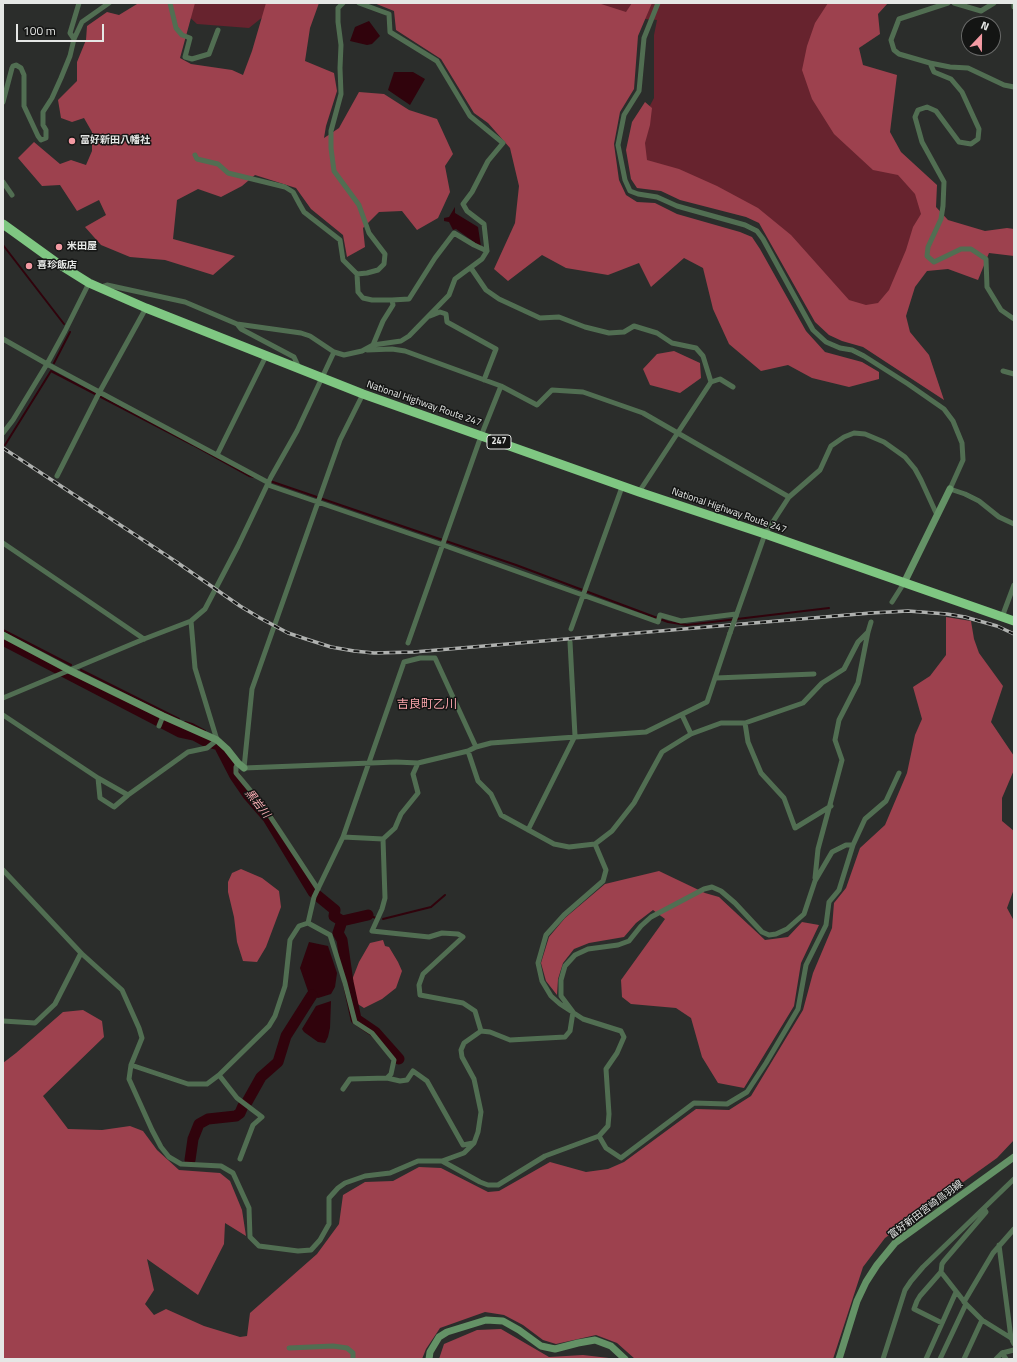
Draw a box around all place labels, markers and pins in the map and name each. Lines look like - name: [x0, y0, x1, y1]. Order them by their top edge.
- place label: 富好新田八幡社: [80, 135, 150, 147]
- marker: 富好新田八幡社: [67, 136, 77, 146]
- place label: 米田屋: [67, 241, 97, 253]
- marker: 米田屋: [54, 242, 64, 252]
- place label: 喜珍飯店: [37, 260, 77, 272]
- marker: 喜珍飯店: [24, 261, 34, 271]

